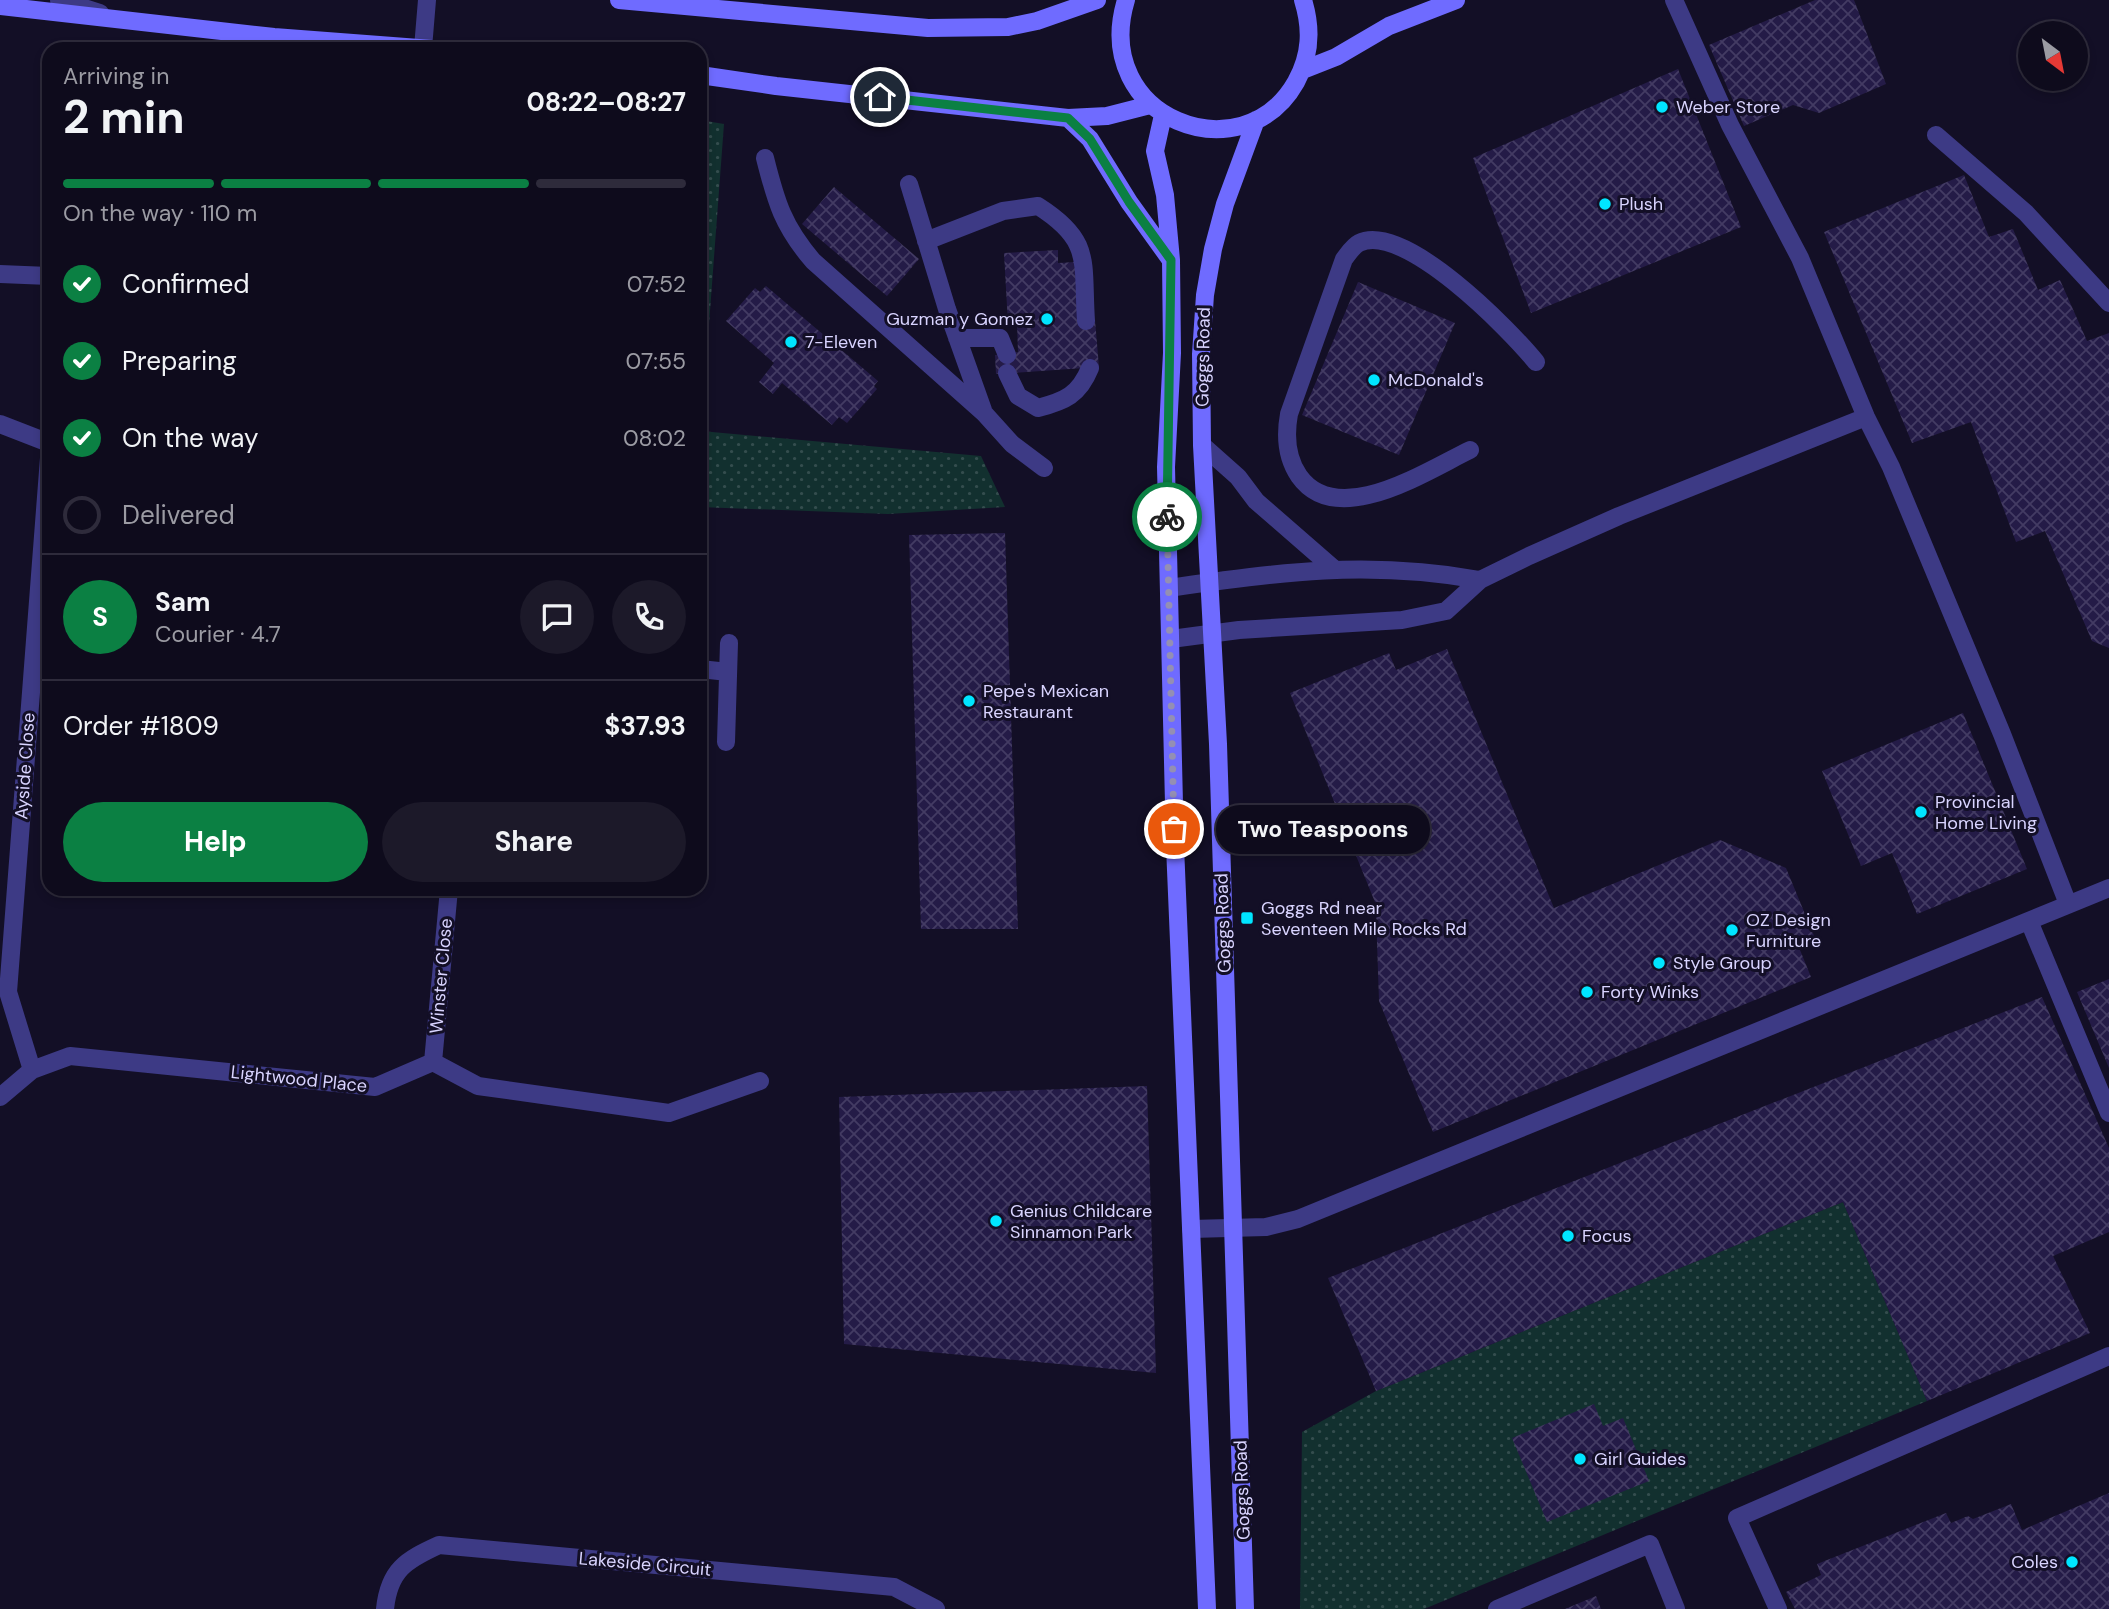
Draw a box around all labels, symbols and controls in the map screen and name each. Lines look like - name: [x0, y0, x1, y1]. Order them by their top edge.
- north arrow: [2018, 21, 2088, 91]
- map controls: [2018, 21, 2088, 91]
- text: Arriving in: [63, 61, 169, 91]
- pin: [850, 67, 910, 127]
- icon: home: [861, 78, 899, 116]
- text: 08:22–08:27: [526, 85, 686, 119]
- text: 2 min: [63, 87, 185, 147]
- place label: Weber Store: [1676, 95, 1780, 119]
- marker: Weber Store: [1654, 99, 1670, 115]
- place label: Plush: [1619, 192, 1663, 216]
- marker: Plush: [1597, 196, 1613, 212]
- text: On the way · 110 m: [63, 198, 257, 228]
- icon: check: [63, 265, 101, 303]
- text: Confirmed: [122, 267, 249, 301]
- text: 07:52: [627, 269, 686, 299]
- place label: Guzman y Gomez: [886, 307, 1033, 331]
- street label: Goggs Road: [1190, 307, 1216, 407]
- marker: Guzman y Gomez: [1039, 311, 1055, 327]
- place label: 7-Eleven: [805, 330, 877, 354]
- marker: 7-Eleven: [783, 334, 799, 350]
- icon: check: [63, 342, 101, 380]
- text: Preparing: [122, 344, 237, 378]
- text: 07:55: [626, 346, 686, 376]
- place label: McDonald's: [1388, 368, 1484, 392]
- marker: McDonald's: [1366, 372, 1382, 388]
- icon: check: [63, 419, 101, 457]
- text: On the way: [122, 421, 258, 455]
- text: 08:02: [623, 423, 686, 453]
- courier: [1132, 482, 1202, 552]
- text: Delivered: [122, 498, 235, 532]
- icon: bike: [1148, 498, 1186, 536]
- button: chat: [520, 580, 594, 654]
- button: phone: [612, 580, 686, 654]
- text: Sam: [155, 585, 210, 619]
- text: S: [92, 600, 108, 634]
- text: Courier · 4.7: [155, 619, 281, 649]
- place label: Pepe's Mexican Restaurant: [983, 679, 1109, 724]
- marker: Pepe's Mexican Restaurant: [961, 693, 977, 709]
- text: Order #1809: [63, 709, 219, 743]
- text: $37.93: [605, 709, 686, 743]
- street label: Ayside Close: [9, 712, 41, 820]
- place label: Provincial Home Living: [1935, 790, 2037, 835]
- pin: [1144, 799, 1204, 859]
- button: Help: [63, 802, 368, 882]
- button: Share: [382, 802, 686, 882]
- callout: Two Teaspoons: [1216, 804, 1430, 854]
- marker: Provincial Home Living: [1913, 804, 1929, 820]
- icon: bag: [1155, 810, 1193, 848]
- text: Two Teaspoons: [1237, 814, 1409, 844]
- street label: Goggs Road: [1209, 873, 1237, 973]
- place label: Goggs Rd near Seventeen Mile Rocks Rd: [1261, 896, 1467, 941]
- place label: OZ Design Furniture: [1746, 908, 1831, 953]
- marker: Goggs Rd near Seventeen Mile Rocks Rd: [1239, 910, 1255, 926]
- street label: Winster Close: [424, 917, 458, 1035]
- marker: OZ Design Furniture: [1724, 922, 1740, 938]
- place label: Style Group: [1673, 951, 1772, 975]
- marker: Style Group: [1651, 955, 1667, 971]
- place label: Forty Winks: [1601, 980, 1699, 1004]
- marker: Forty Winks: [1579, 984, 1595, 1000]
- street label: Lightwood Place: [230, 1060, 368, 1098]
- place label: Genius Childcare Sinnamon Park: [1010, 1199, 1152, 1244]
- marker: Genius Childcare Sinnamon Park: [988, 1213, 1004, 1229]
- place label: Focus: [1582, 1224, 1632, 1248]
- marker: Focus: [1560, 1228, 1576, 1244]
- street label: Goggs Road: [1228, 1440, 1256, 1540]
- place label: Girl Guides: [1594, 1447, 1686, 1471]
- marker: Girl Guides: [1572, 1451, 1588, 1467]
- street label: Lakeside Circuit: [578, 1546, 712, 1582]
- place label: Coles: [2011, 1550, 2058, 1574]
- marker: Coles: [2064, 1554, 2080, 1570]

